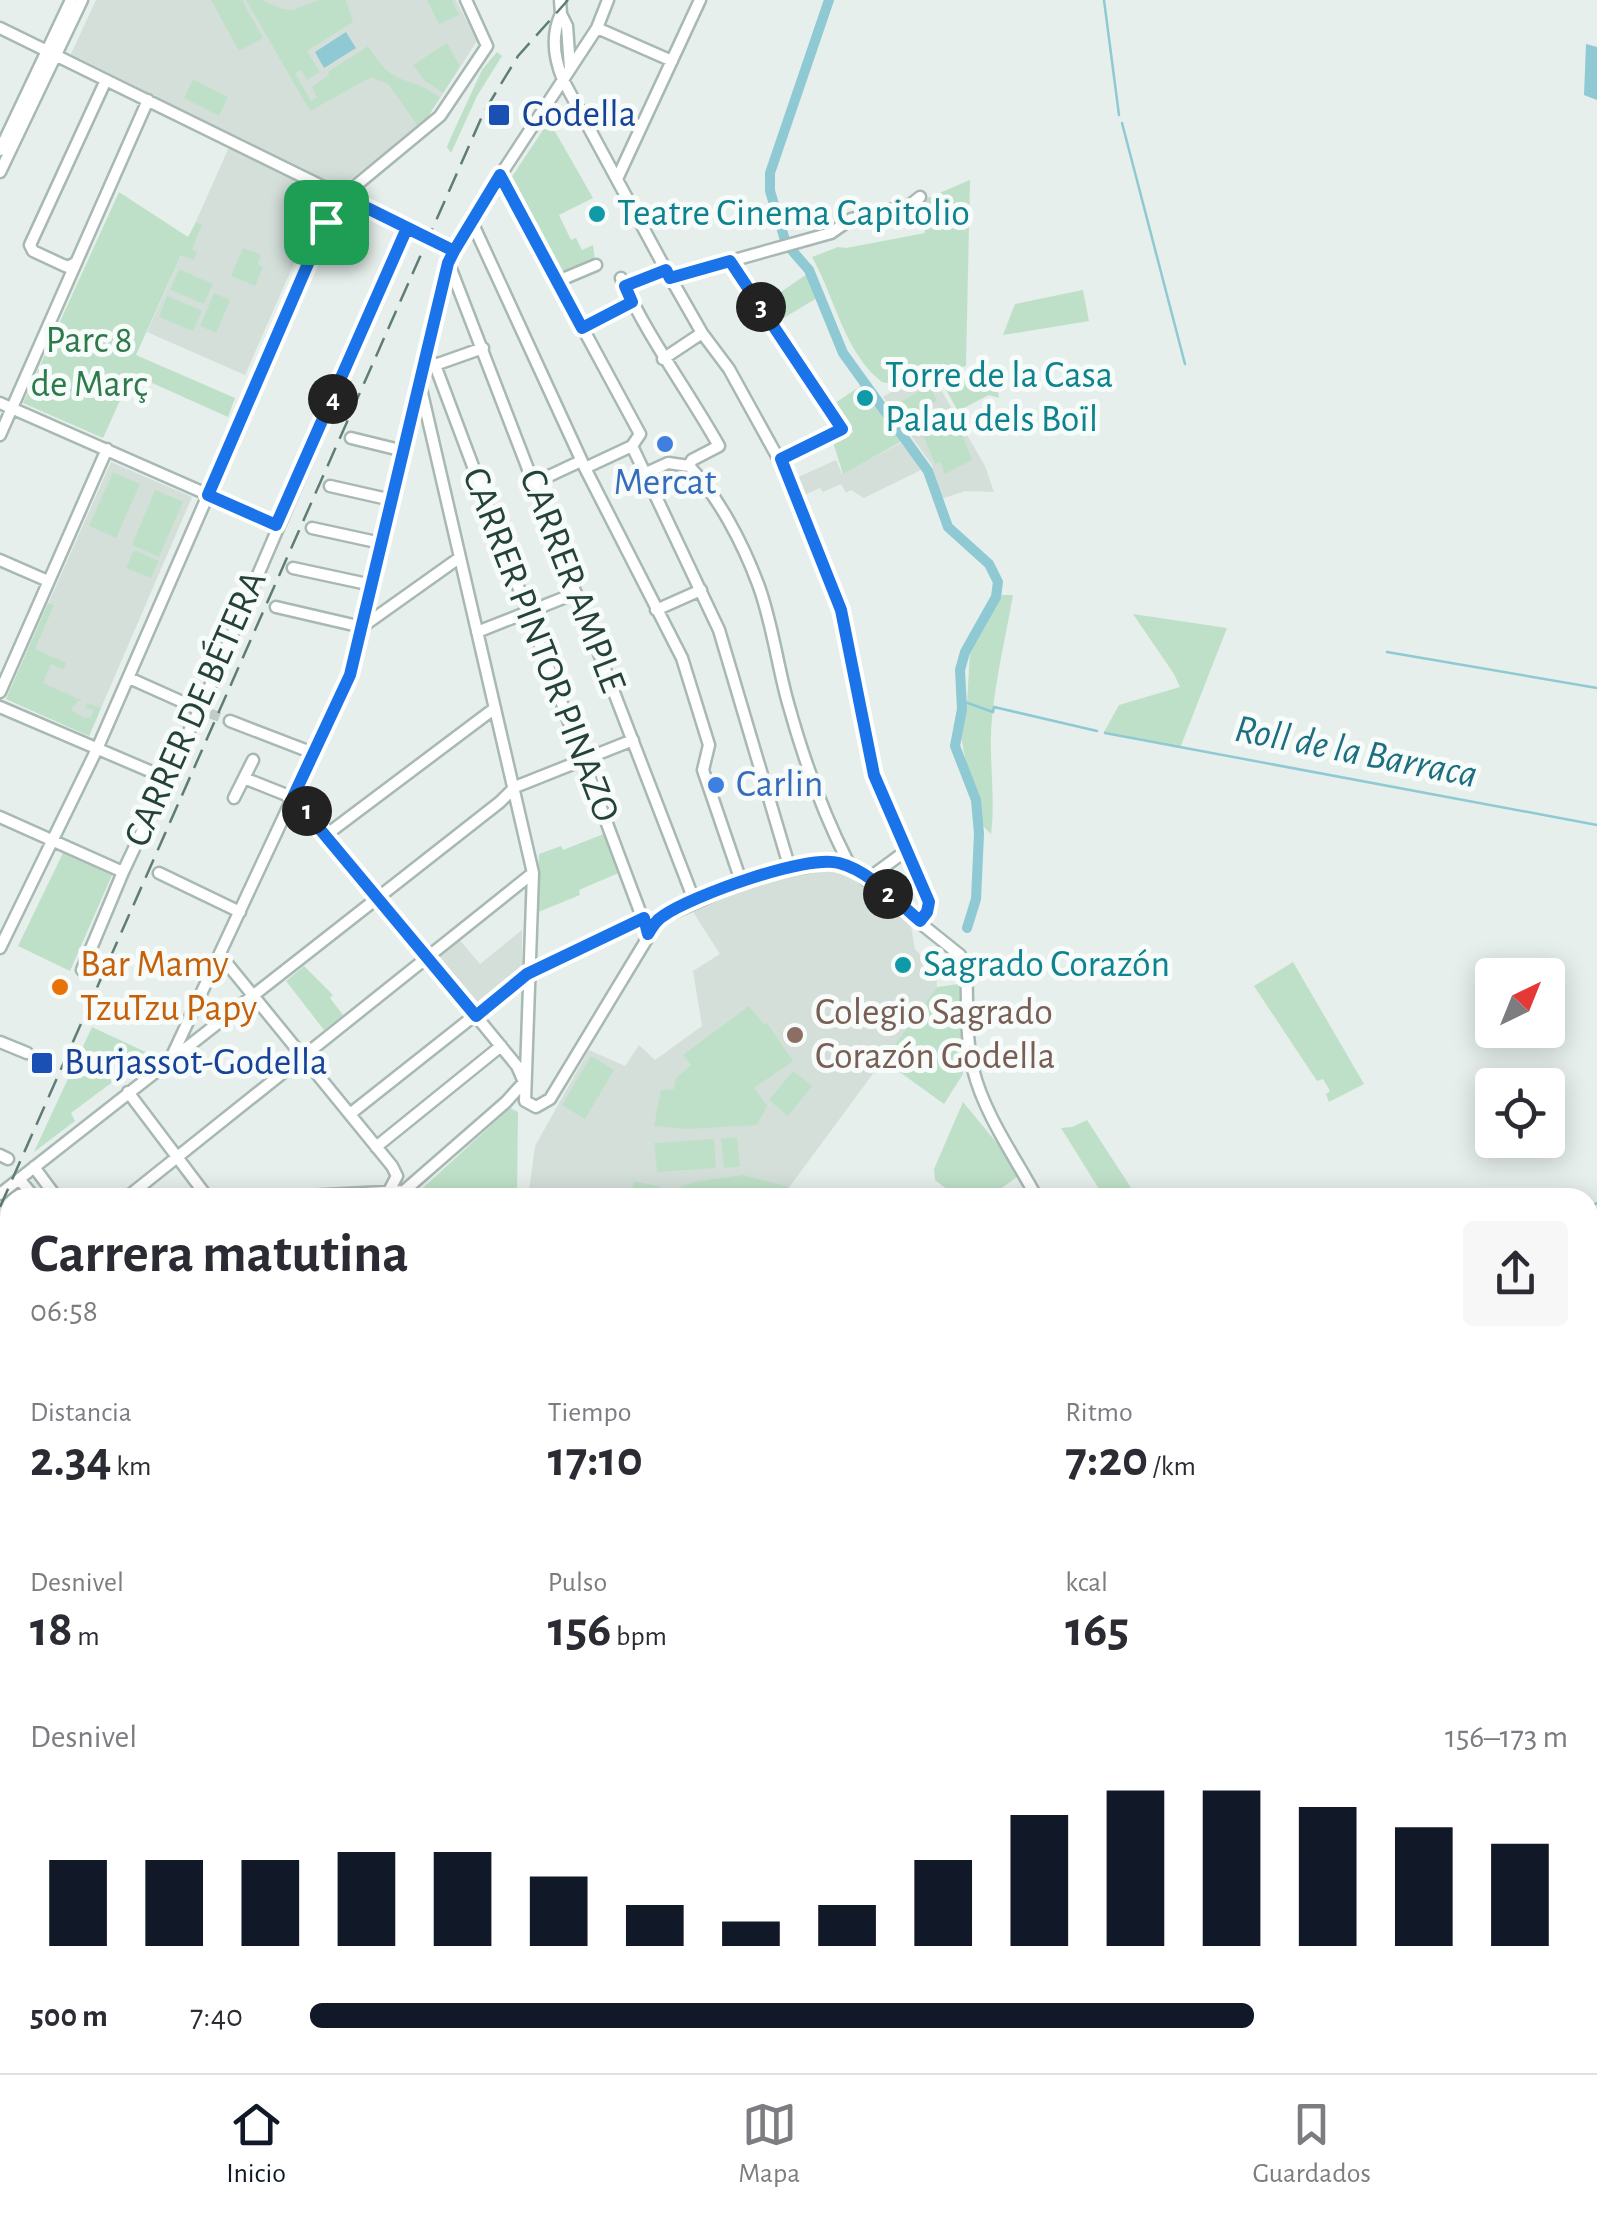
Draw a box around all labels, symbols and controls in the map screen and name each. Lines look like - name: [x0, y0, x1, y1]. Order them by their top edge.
- place label: Godella: [522, 96, 636, 134]
- marker: Godella: [486, 102, 512, 128]
- pin: [284, 180, 369, 265]
- icon: arrive: [299, 195, 354, 250]
- place label: Teatre Cinema Capitolio: [617, 195, 970, 233]
- marker: Teatre Cinema Capitolio: [586, 203, 608, 225]
- pin: 3: [736, 282, 786, 332]
- text: 3: [755, 293, 767, 321]
- park label: Parc 8 de Març: [30, 322, 148, 404]
- place label: Torre de la Casa Palau dels Boïl: [885, 357, 1113, 439]
- pin: 4: [308, 374, 358, 424]
- text: 4: [326, 385, 340, 413]
- marker: Torre de la Casa Palau dels Boïl: [854, 387, 876, 409]
- marker: Mercat: [654, 433, 676, 455]
- street label: CARRER PINTOR PINAZO: [455, 463, 625, 827]
- street label: CARRER AMPLE: [512, 464, 632, 698]
- place label: Mercat: [614, 464, 716, 502]
- street label: CARRER DE BÉTERA: [114, 564, 274, 853]
- water label: Roll de la Barraca: [1231, 709, 1481, 795]
- place label: Carlin: [736, 766, 823, 804]
- marker: Carlin: [705, 774, 727, 796]
- pin: 1: [282, 786, 332, 836]
- text: 1: [302, 797, 312, 825]
- pin: 2: [863, 869, 913, 919]
- text: 2: [881, 880, 895, 908]
- place label: Bar Mamy TzuTzu Papy: [80, 946, 257, 1028]
- place label: Sagrado Corazón: [923, 946, 1170, 984]
- marker: Sagrado Corazón: [892, 954, 914, 976]
- north arrow: [1475, 958, 1565, 1048]
- map controls: [1475, 958, 1565, 1158]
- marker: Bar Mamy TzuTzu Papy: [49, 976, 71, 998]
- place label: Colegio Sagrado Corazón Godella: [815, 994, 1055, 1076]
- marker: Colegio Sagrado Corazón Godella: [784, 1024, 806, 1046]
- place label: Burjassot-Godella: [64, 1044, 328, 1082]
- marker: Burjassot-Godella: [29, 1050, 55, 1076]
- button: locate: [1475, 1068, 1565, 1158]
- button: share: [1463, 1221, 1568, 1326]
- text: Carrera matutina: [30, 1227, 409, 1282]
- text: 06:58: [30, 1295, 98, 1327]
- text: Distancia: [30, 1399, 132, 1427]
- text: Tiempo: [548, 1399, 631, 1427]
- text: Ritmo: [1065, 1399, 1133, 1427]
- text: 2.34: [30, 1435, 112, 1485]
- text: 17:10: [548, 1435, 643, 1485]
- text: 7:20: [1065, 1435, 1148, 1485]
- text: km: [112, 1453, 152, 1481]
- text: /km: [1148, 1453, 1196, 1481]
- text: Desnivel: [30, 1569, 124, 1597]
- text: Pulso: [548, 1569, 607, 1597]
- text: kcal: [1065, 1569, 1108, 1597]
- text: 18: [30, 1605, 73, 1655]
- text: 156: [548, 1605, 611, 1655]
- text: 165: [1065, 1605, 1129, 1655]
- text: m: [73, 1623, 100, 1651]
- text: bpm: [611, 1623, 667, 1651]
- text: Desnivel: [30, 1721, 137, 1753]
- text: 156–173 m: [1445, 1721, 1568, 1753]
- text: 500 m: [30, 2000, 108, 2032]
- text: 7:40: [190, 2000, 243, 2032]
- tab: Inicio: [226, 2097, 286, 2191]
- tab: Mapa: [738, 2097, 800, 2191]
- tab: Guardados: [1253, 2097, 1371, 2191]

